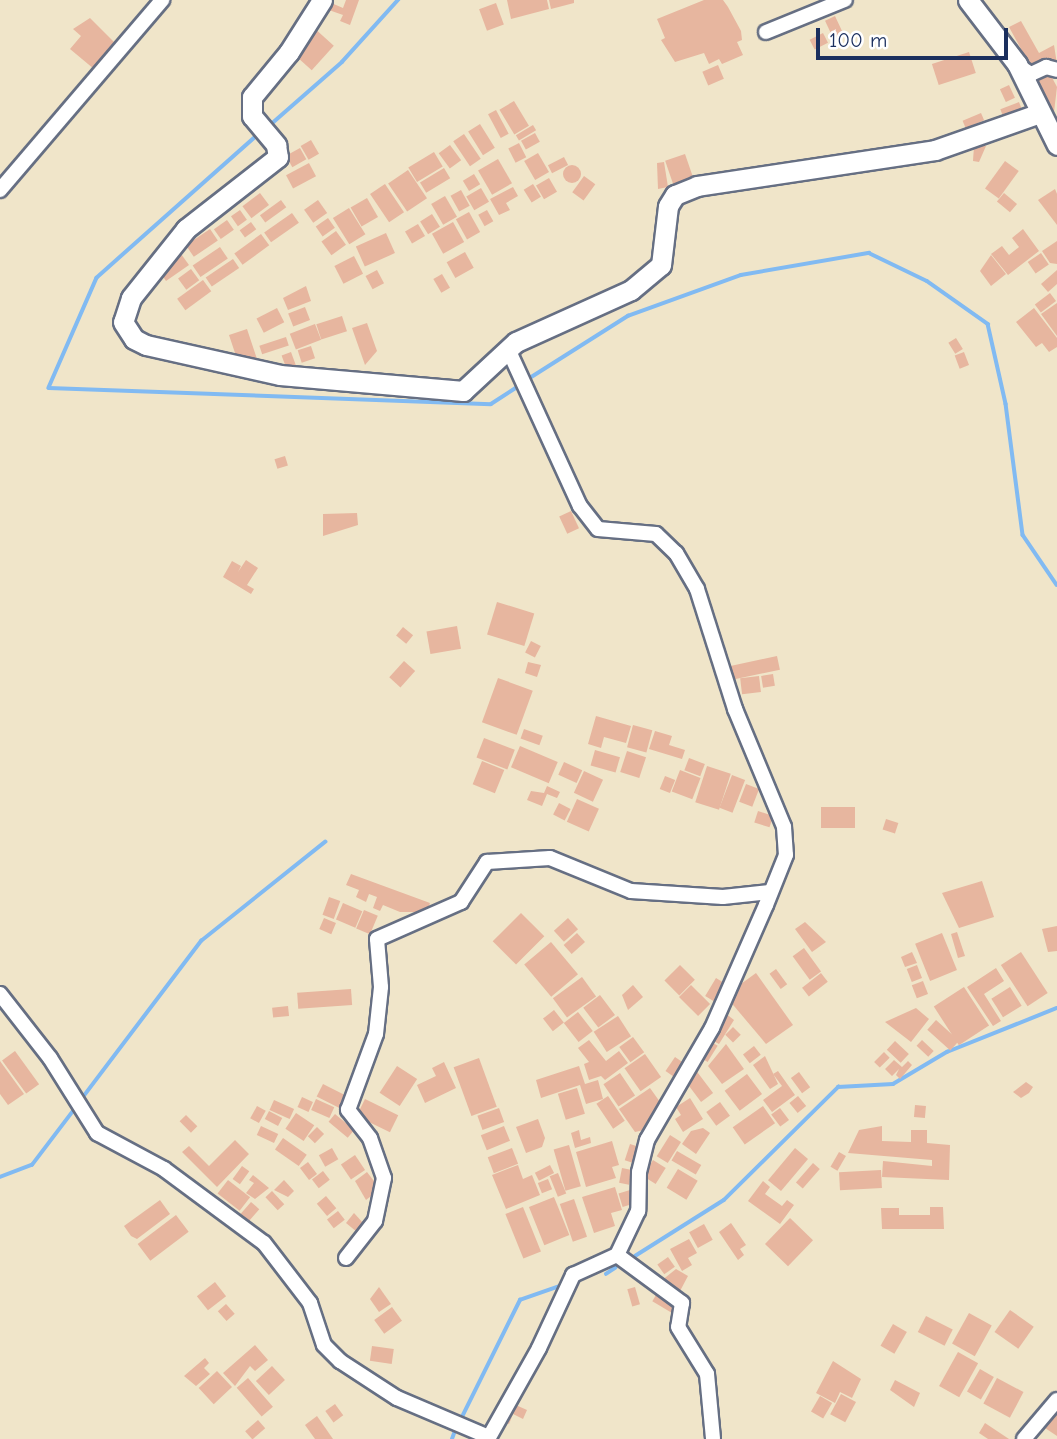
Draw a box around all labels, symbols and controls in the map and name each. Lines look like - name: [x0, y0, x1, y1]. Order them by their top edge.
- scale bar: [819, 14, 1012, 58]
- text: 100 m: [829, 28, 887, 52]

